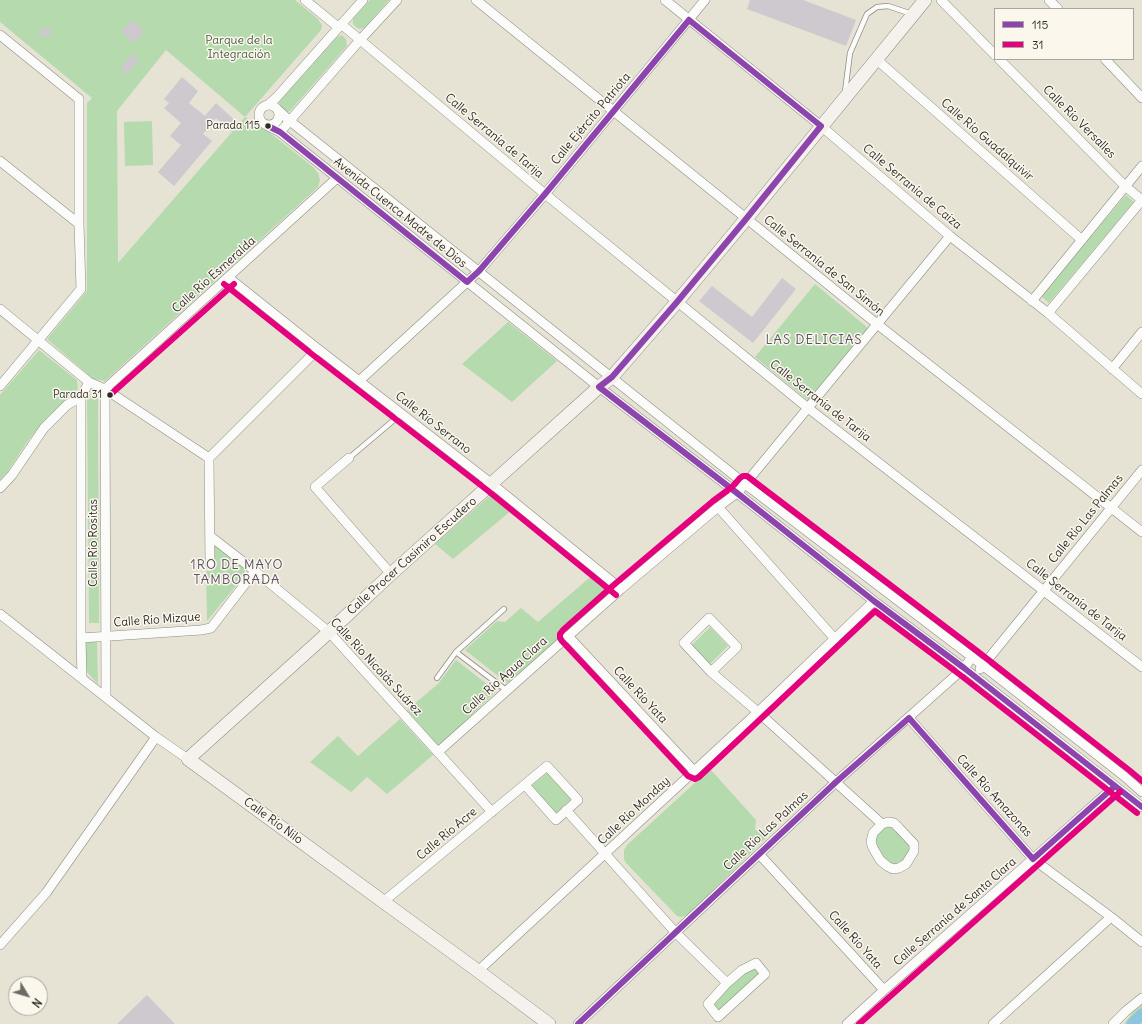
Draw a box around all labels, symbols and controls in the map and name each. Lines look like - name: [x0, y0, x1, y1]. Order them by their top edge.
- legend: [994, 8, 1134, 60]
- text: 115: [1032, 17, 1048, 32]
- park label: Parque de la Integración: [205, 34, 273, 62]
- text: 31: [1032, 37, 1043, 52]
- street label: Calle Ejército Patriota: [548, 70, 634, 168]
- street label: Calle Río Versalles: [1040, 83, 1118, 161]
- street label: Calle Serranía de Tarija: [442, 91, 546, 181]
- street label: Calle Río Guadalquivir: [938, 96, 1036, 184]
- place label: Parada 115: [206, 119, 260, 133]
- marker: Parada 115: [263, 121, 273, 131]
- street label: Calle Serranía de Caiza: [860, 141, 964, 233]
- street label: Avenida Cuenca Madre de Dios: [330, 155, 470, 271]
- street label: Calle Serranía de San Simón: [761, 213, 887, 319]
- street label: Calle Río Esmeralda: [169, 234, 259, 316]
- district label: LAS DELICIAS: [766, 332, 862, 348]
- street label: Calle Serranía de Tarija: [767, 357, 873, 445]
- place label: Parada 31: [53, 388, 102, 402]
- street label: Calle Río Serrano: [392, 389, 474, 457]
- marker: Parada 31: [105, 390, 115, 400]
- street label: Calle Río Las Palmas: [1046, 472, 1126, 566]
- street label: Calle Procer Casimiro Escudero: [344, 494, 480, 618]
- street label: Calle Río Rositas: [87, 499, 101, 587]
- street label: Calle Serranía de Tarija: [1023, 556, 1129, 644]
- district label: 1RO DE MAYO TAMBORADA: [191, 557, 283, 588]
- street label: Calle Río Mizque: [113, 610, 201, 630]
- street label: Calle Río Nicolás Suárez: [327, 615, 425, 719]
- street label: Calle Río Agua Clara: [460, 634, 550, 718]
- street label: Calle Río Yata: [610, 663, 670, 727]
- street label: Calle Río Amazonas: [953, 752, 1035, 840]
- street label: Calle Río Monday: [595, 774, 673, 848]
- street label: Calle Río Las Palmas: [721, 788, 811, 874]
- street label: Calle Río Nilo: [241, 795, 305, 847]
- street label: Calle Río Acre: [414, 805, 480, 863]
- street label: Calle Serranía de Santa Clara: [891, 855, 1019, 969]
- street label: Calle Río Yata: [825, 908, 885, 972]
- north arrow: [8, 976, 48, 1016]
- text: N: [29, 995, 45, 1010]

